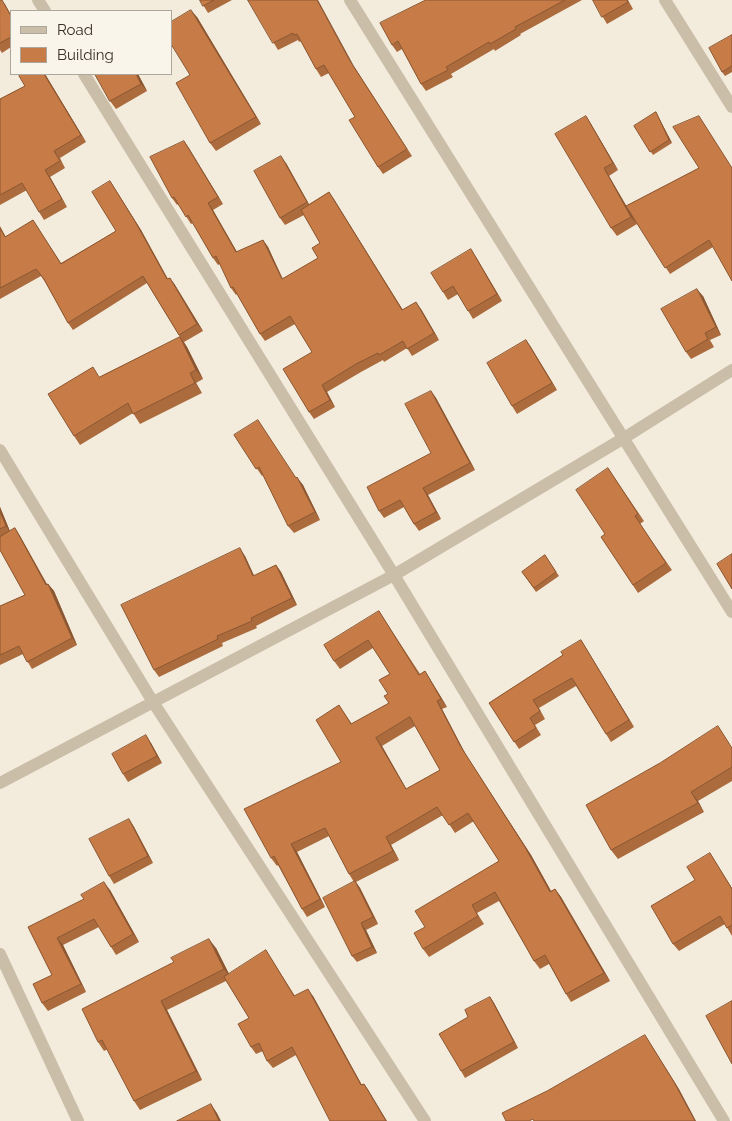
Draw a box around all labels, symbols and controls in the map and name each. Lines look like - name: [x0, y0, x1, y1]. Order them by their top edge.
- legend: [10, 10, 172, 75]
- text: Road: [57, 21, 93, 39]
- text: Building: [57, 46, 114, 64]

